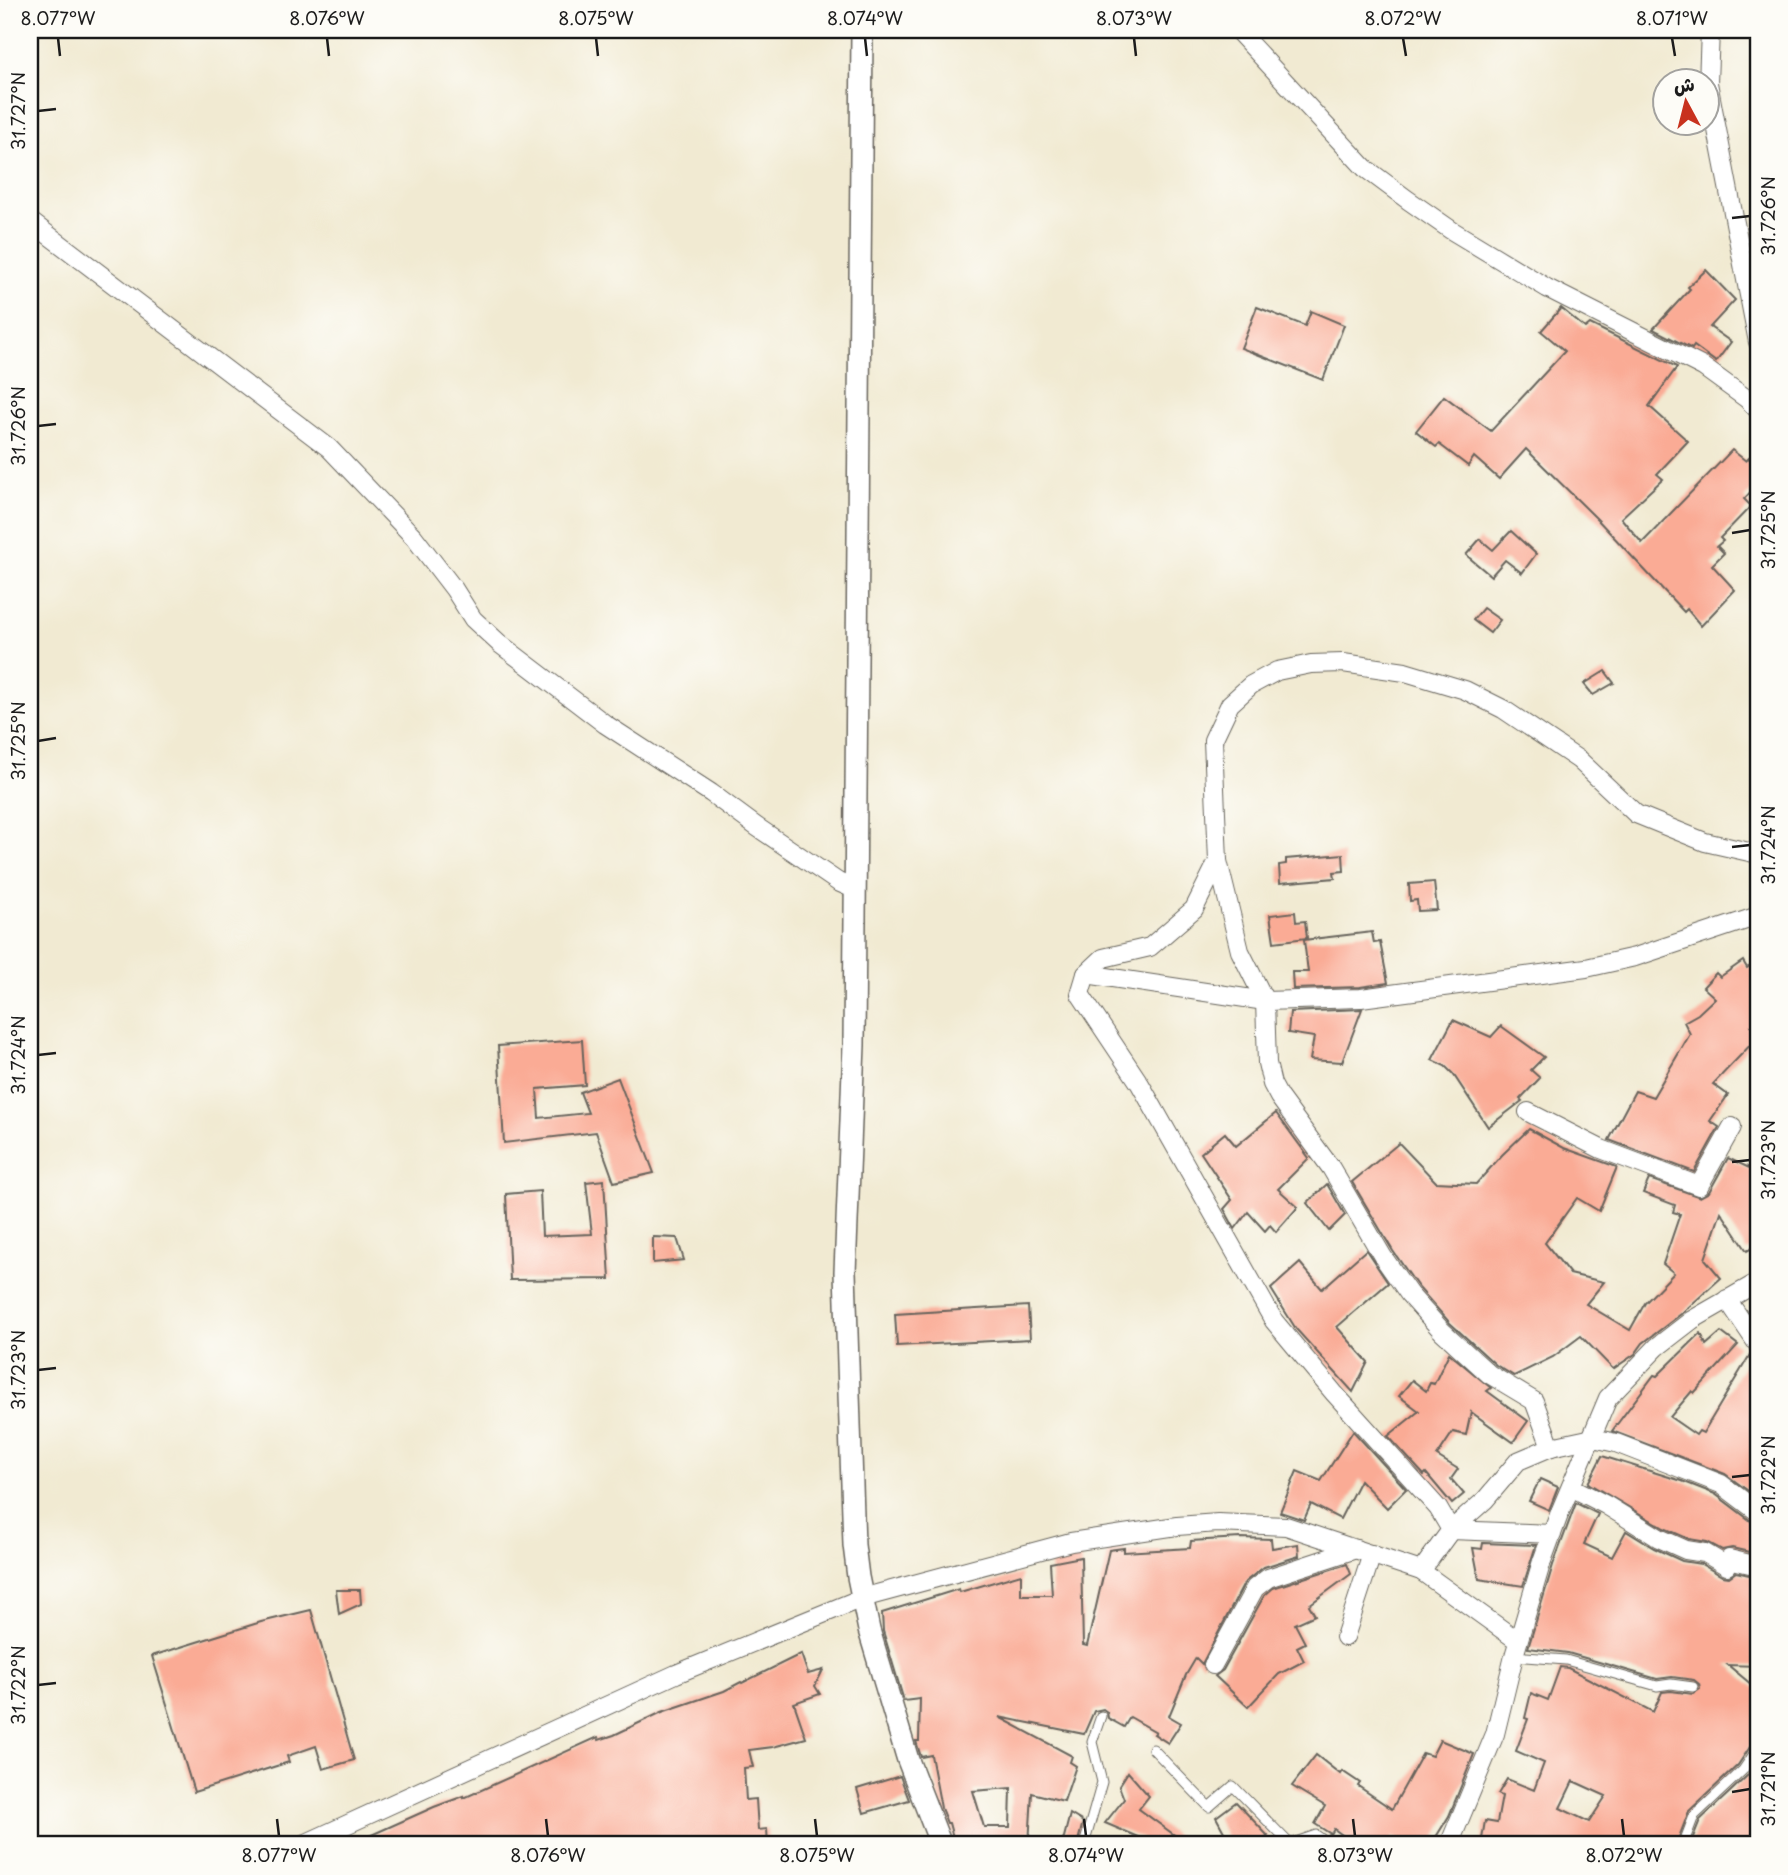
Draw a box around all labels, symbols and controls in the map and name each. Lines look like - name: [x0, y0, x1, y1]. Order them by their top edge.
- text: 8.077°W: [21, 4, 96, 31]
- text: 8.076°W: [289, 4, 365, 31]
- text: 8.075°W: [558, 4, 634, 31]
- text: 8.074°W: [827, 4, 903, 31]
- text: 8.073°W: [1096, 4, 1173, 31]
- text: 8.072°W: [1364, 4, 1442, 31]
- text: 8.071°W: [1636, 4, 1708, 31]
- north arrow: [1652, 66, 1722, 136]
- text: ش: [1672, 69, 1696, 99]
- text: 31.727°N: [4, 72, 31, 150]
- text: 31.726°N: [1754, 176, 1781, 256]
- text: 31.726°N: [4, 386, 31, 466]
- text: 31.725°N: [1754, 490, 1781, 570]
- text: 31.725°N: [4, 701, 31, 781]
- text: 31.724°N: [1754, 805, 1781, 885]
- text: 31.724°N: [4, 1015, 31, 1095]
- text: 31.723°N: [1754, 1120, 1781, 1200]
- text: 31.723°N: [4, 1330, 31, 1410]
- text: 31.722°N: [1754, 1435, 1781, 1515]
- text: 31.722°N: [4, 1645, 31, 1725]
- text: 31.721°N: [1754, 1751, 1781, 1827]
- text: 8.077°W: [242, 1841, 317, 1868]
- text: 8.076°W: [510, 1841, 586, 1868]
- text: 8.075°W: [779, 1841, 855, 1868]
- text: 8.074°W: [1048, 1841, 1124, 1868]
- text: 8.073°W: [1317, 1841, 1394, 1868]
- text: 8.072°W: [1585, 1841, 1663, 1868]

